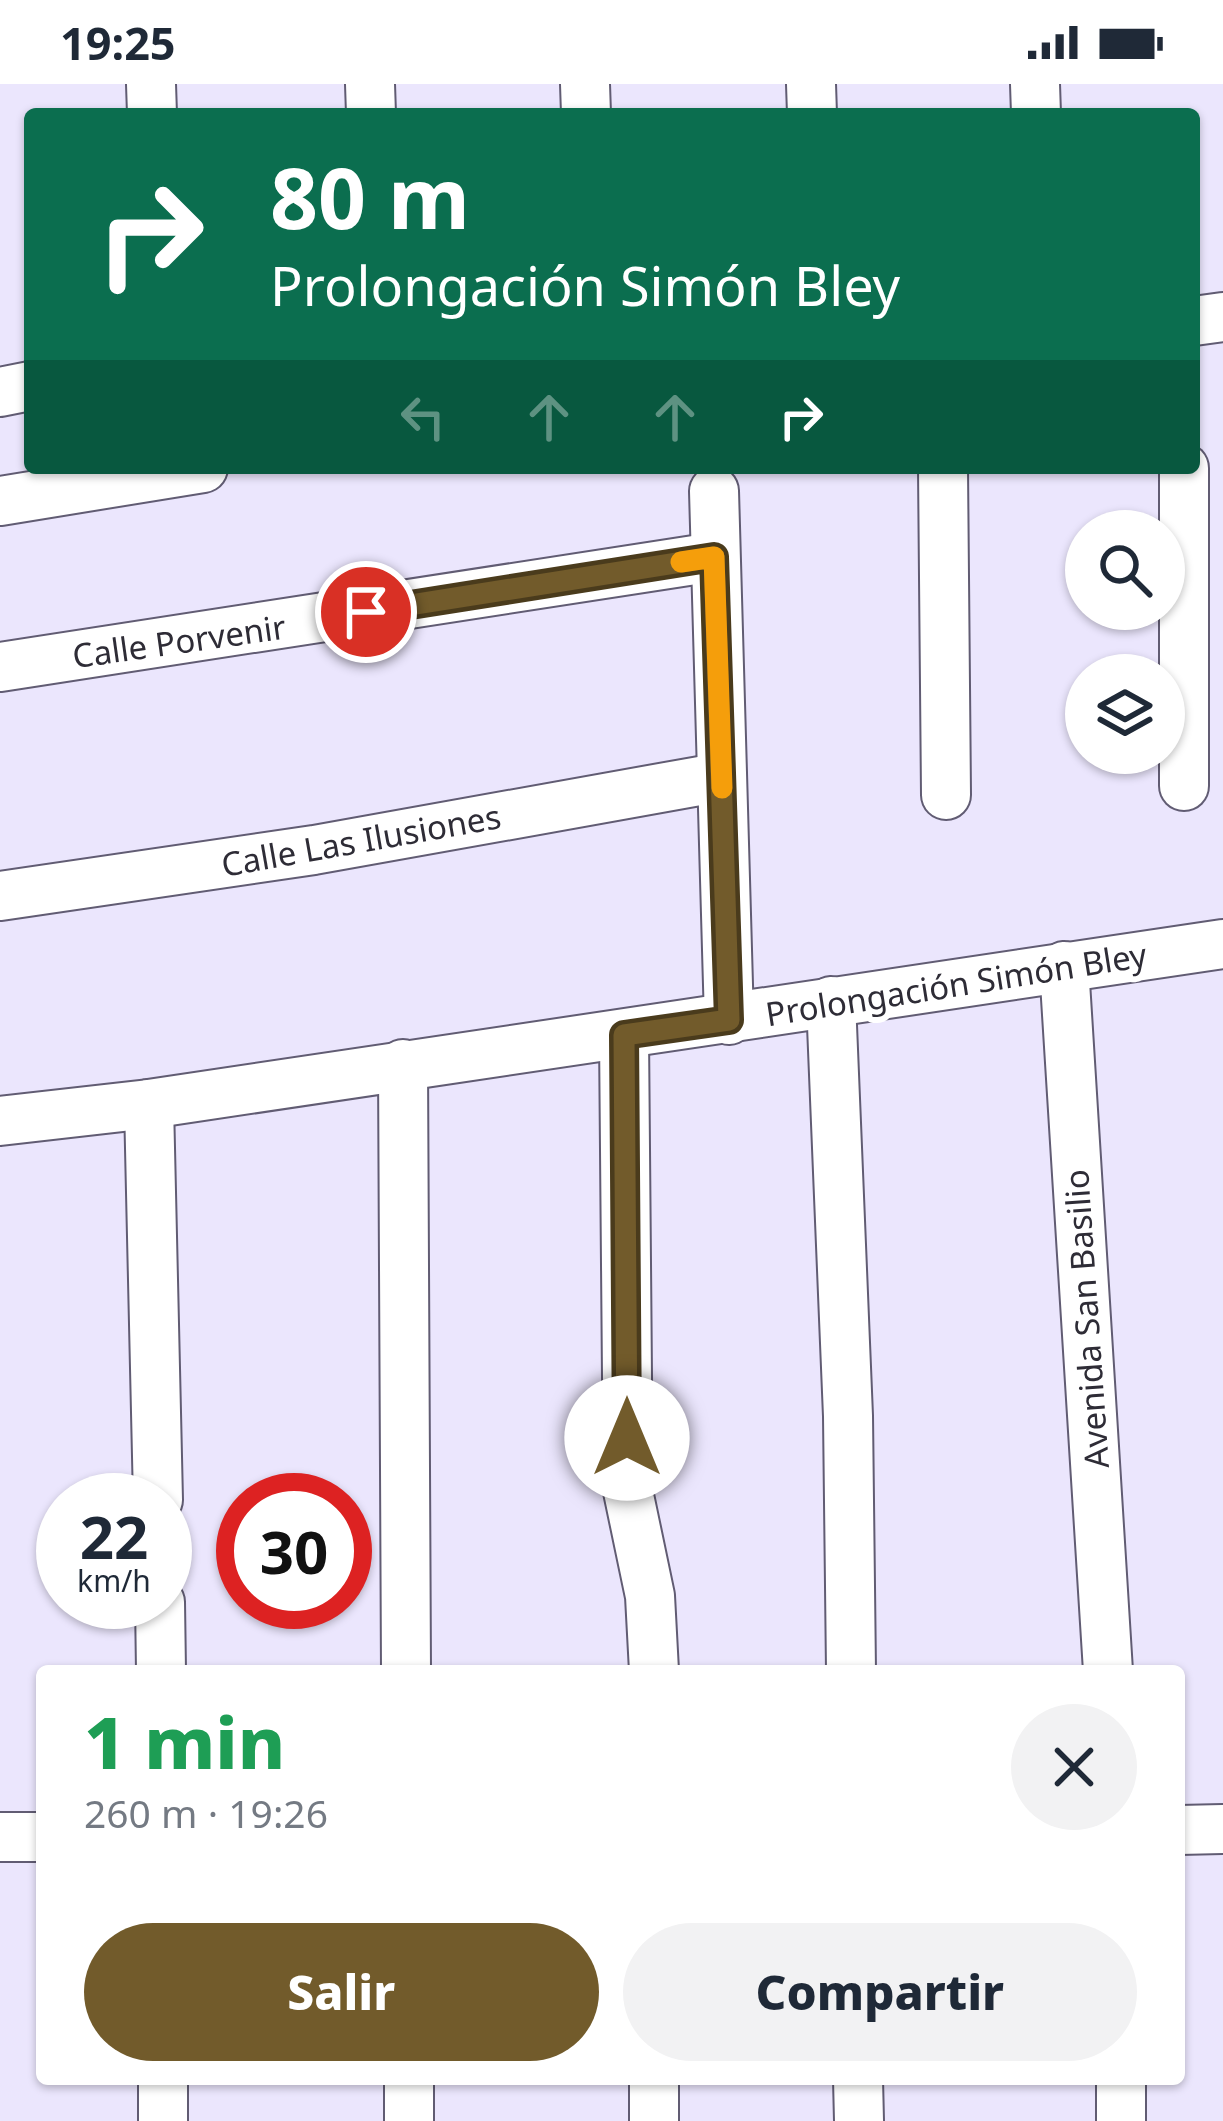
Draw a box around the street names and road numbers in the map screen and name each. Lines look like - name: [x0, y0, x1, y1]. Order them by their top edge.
- street label: Calle Porvenir: [69, 604, 289, 678]
- street label: Calle Las Ilusiones: [218, 793, 504, 887]
- street label: Prolongación Simón Bley: [762, 932, 1150, 1036]
- street label: Avenida San Basilio: [1053, 1168, 1119, 1470]

